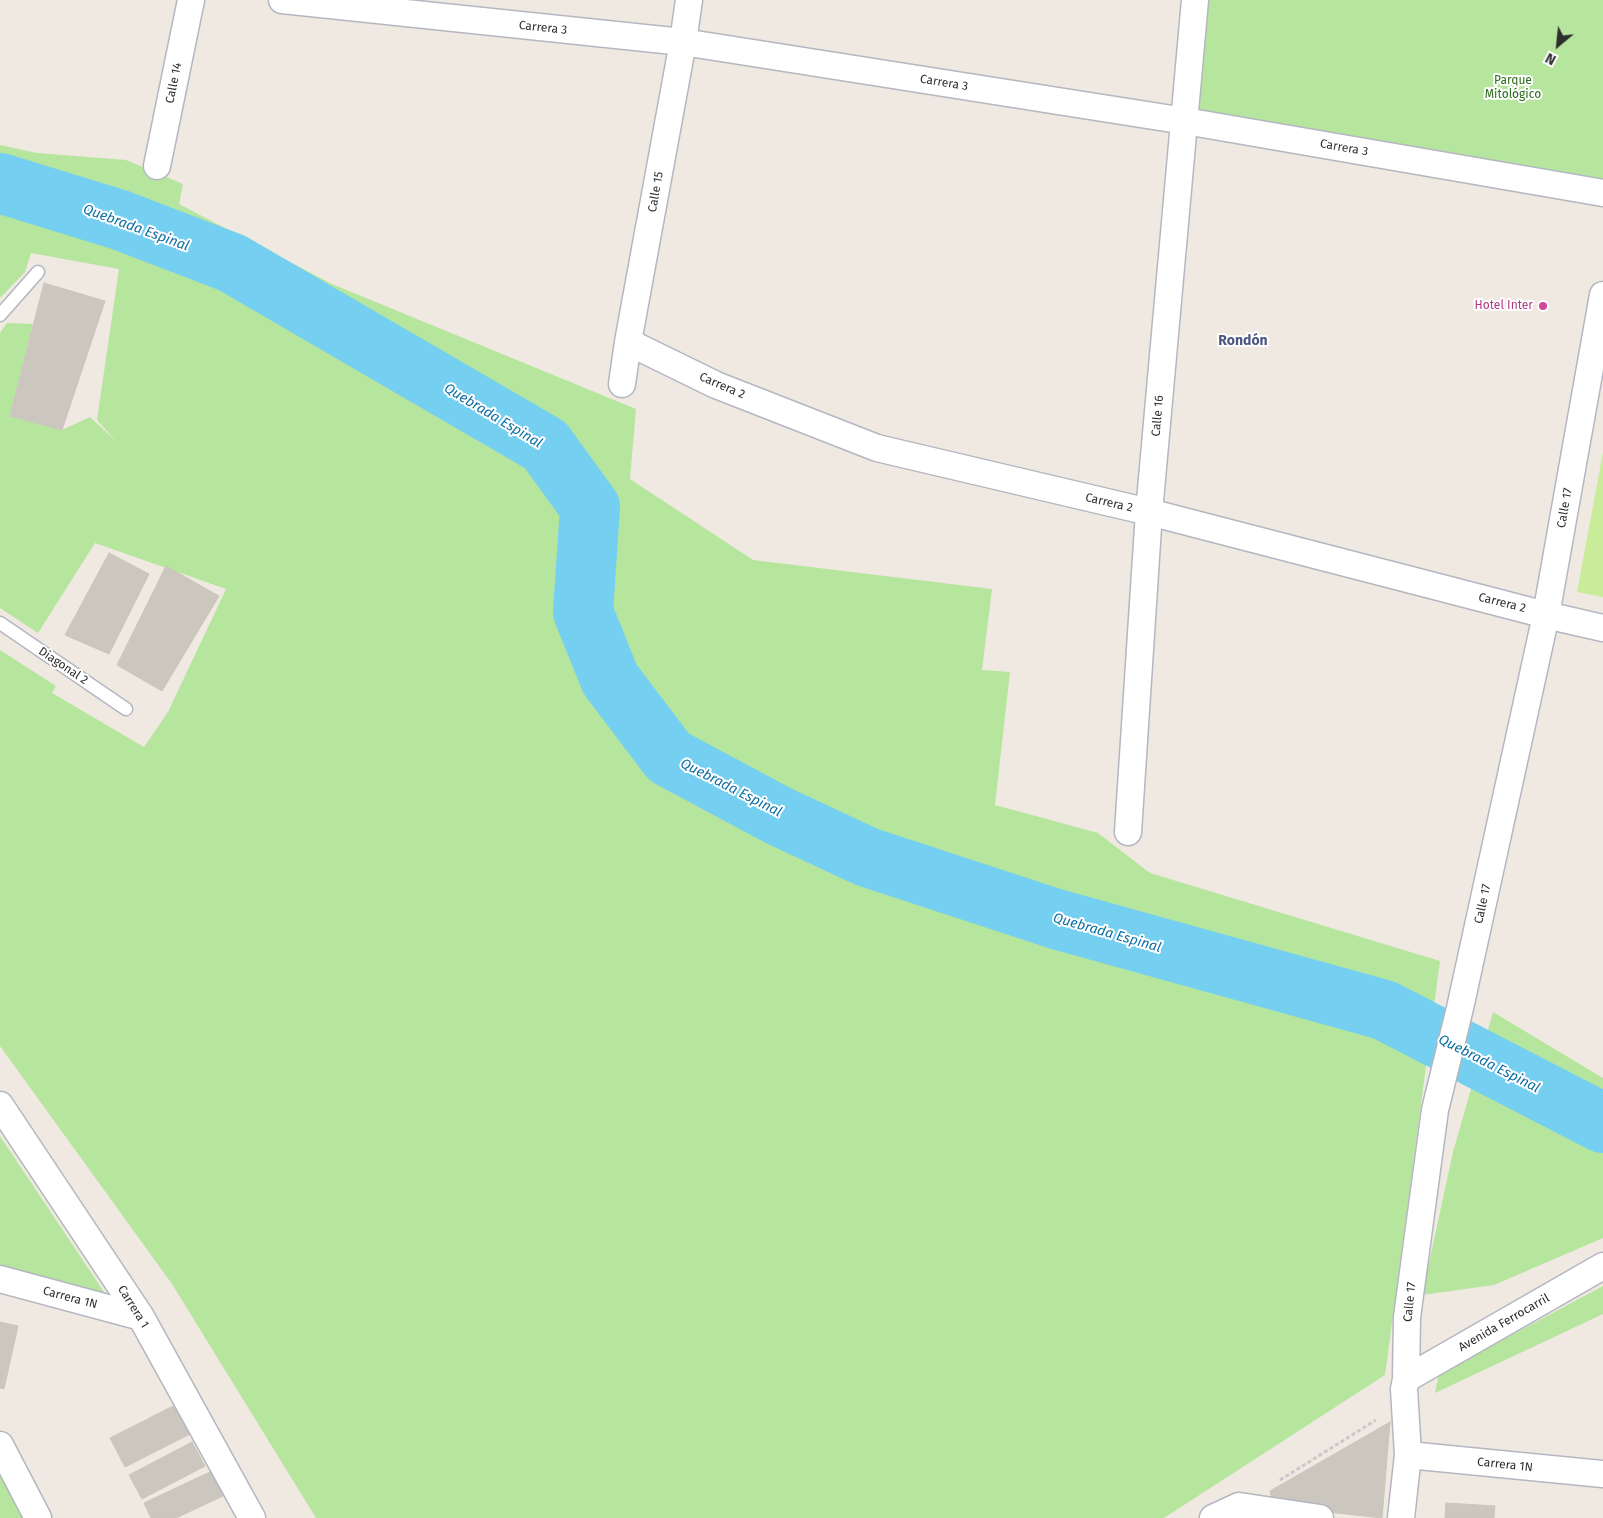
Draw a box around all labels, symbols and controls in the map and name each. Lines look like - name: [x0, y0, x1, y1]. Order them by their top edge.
- street label: Carrera 3: [518, 18, 568, 38]
- north arrow: [1533, 20, 1583, 70]
- text: N: [1543, 49, 1559, 68]
- street label: Calle 14: [163, 61, 185, 105]
- street label: Carrera 3: [919, 72, 969, 94]
- park label: Parque Mitológico: [1485, 74, 1541, 102]
- street label: Carrera 3: [1319, 137, 1369, 159]
- street label: Calle 15: [645, 171, 667, 213]
- water label: Quebrada Espinal: [81, 201, 191, 255]
- place label: Hotel Inter: [1475, 299, 1533, 313]
- marker: Hotel Inter: [1537, 300, 1549, 312]
- district label: Rondón: [1218, 333, 1268, 349]
- street label: Carrera 2: [697, 370, 747, 402]
- water label: Quebrada Espinal: [441, 380, 545, 452]
- street label: Calle 16: [1149, 395, 1167, 437]
- street label: Calle 17: [1554, 487, 1576, 529]
- street label: Carrera 2: [1084, 491, 1134, 515]
- street label: Carrera 2: [1477, 590, 1527, 616]
- street label: Diagonal 2: [35, 644, 91, 688]
- water label: Quebrada Espinal: [677, 755, 785, 821]
- street label: Calle 17: [1472, 883, 1494, 925]
- water label: Quebrada Espinal: [1051, 910, 1163, 956]
- water label: Quebrada Espinal: [1435, 1031, 1543, 1097]
- street label: Calle 17: [1401, 1281, 1419, 1323]
- street label: Carrera 1: [114, 1283, 152, 1331]
- street label: Carrera 1N: [41, 1284, 99, 1312]
- street label: Avenida Ferrocarril: [1456, 1291, 1552, 1355]
- street label: Carrera 1N: [1476, 1455, 1534, 1475]

